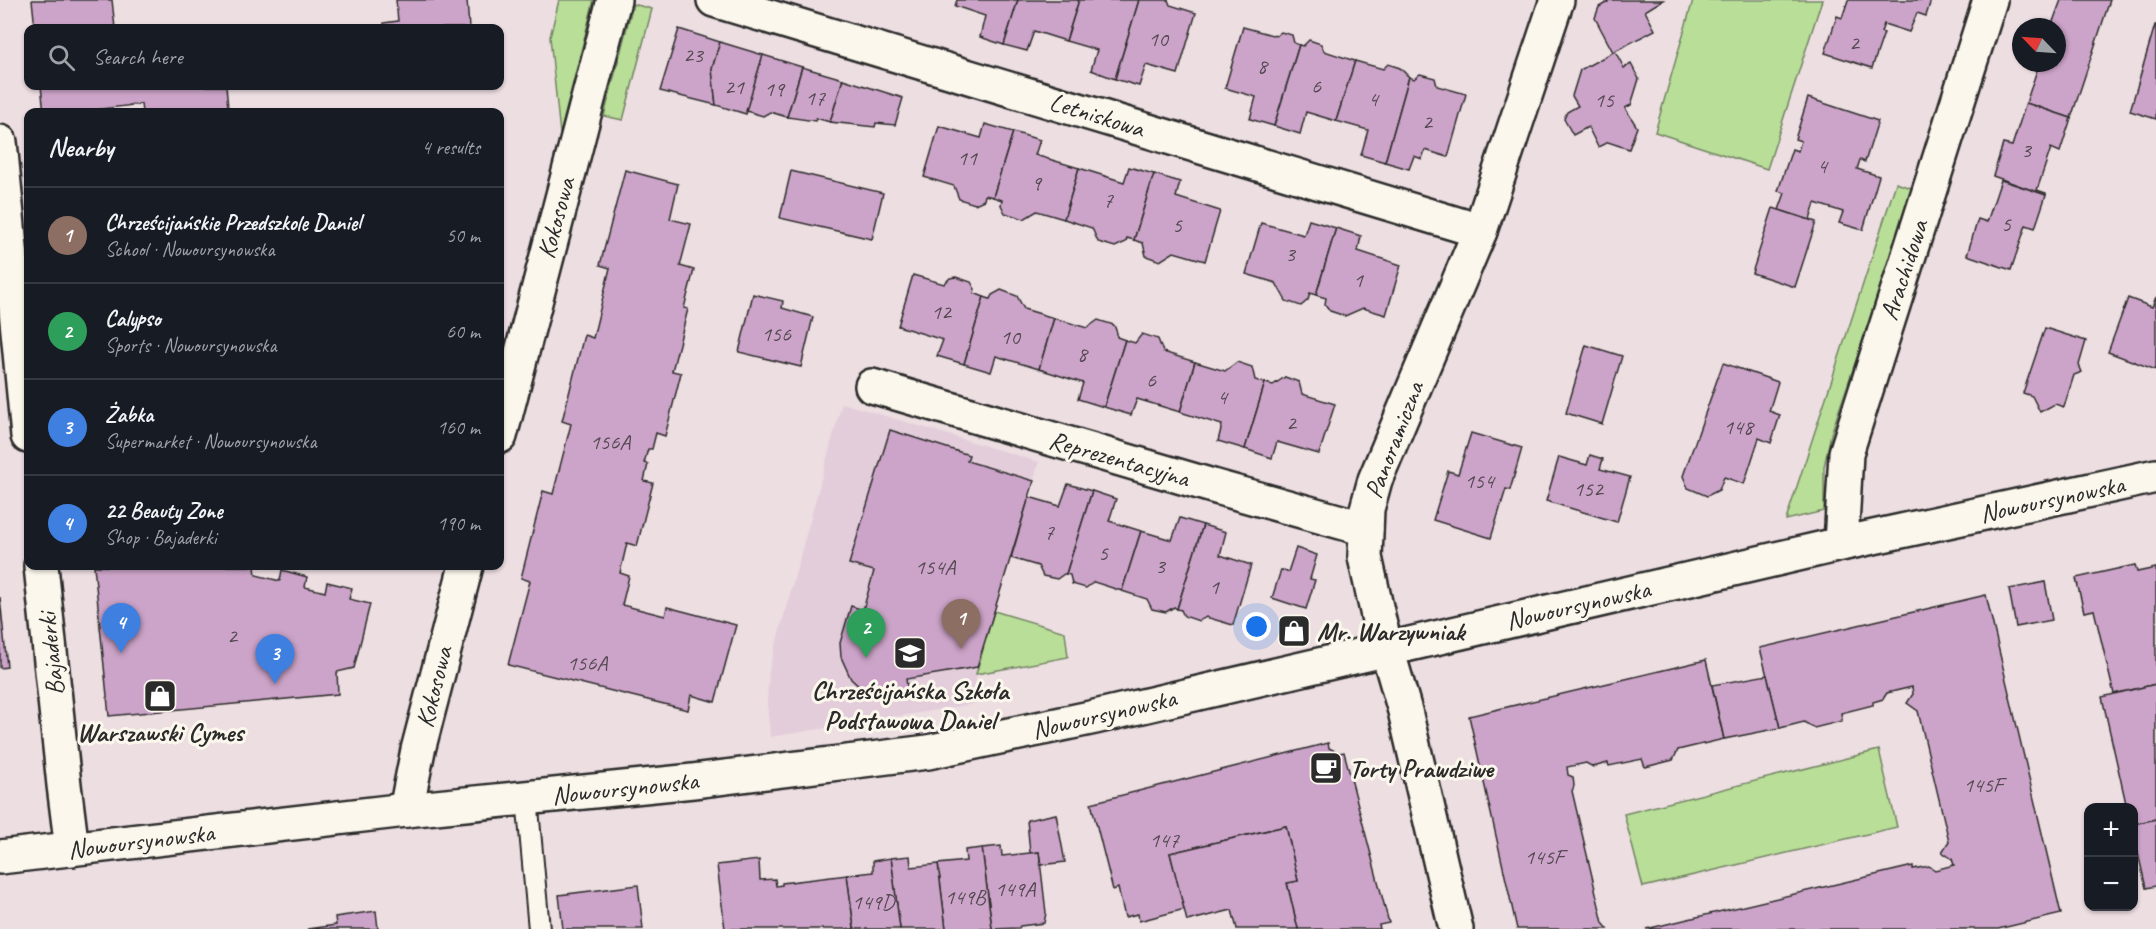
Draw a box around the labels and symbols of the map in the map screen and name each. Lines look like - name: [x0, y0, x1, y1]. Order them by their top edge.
- north arrow: [2012, 18, 2066, 72]
- house number: 10: [1148, 25, 1170, 53]
- house number: 2: [1849, 29, 1861, 57]
- house number: 23: [683, 41, 705, 69]
- house number: 8: [1257, 52, 1269, 80]
- house number: 6: [1311, 72, 1322, 100]
- house number: 21: [724, 73, 745, 101]
- house number: 19: [764, 75, 786, 103]
- house number: 17: [805, 84, 826, 112]
- street label: Letniskowa: [1046, 85, 1150, 145]
- house number: 4: [1368, 85, 1380, 113]
- house number: 15: [1594, 86, 1615, 114]
- house number: 2: [1422, 108, 1434, 136]
- house number: 3: [2021, 136, 2033, 164]
- house number: 11: [957, 144, 978, 172]
- house number: 4: [1817, 152, 1829, 180]
- house number: 9: [1031, 169, 1043, 197]
- street label: Kokosowa: [529, 172, 583, 262]
- house number: 7: [1103, 186, 1114, 214]
- house number: 5: [2001, 210, 2012, 238]
- house number: 5: [1172, 211, 1183, 239]
- street label: Arachidowa: [1872, 214, 1936, 324]
- house number: 3: [1285, 240, 1297, 268]
- house number: 1: [1353, 266, 1364, 294]
- house number: 12: [931, 298, 953, 326]
- house number: 156: [761, 320, 792, 348]
- house number: 10: [1000, 323, 1022, 351]
- house number: 8: [1077, 340, 1089, 368]
- house number: 6: [1146, 366, 1157, 394]
- street label: Panoramiczna: [1357, 376, 1432, 503]
- house number: 4: [1217, 383, 1229, 411]
- house number: 2: [1286, 409, 1298, 437]
- house number: 148: [1723, 413, 1755, 441]
- street label: Reprezentacyjna: [1045, 423, 1194, 495]
- house number: 156A: [590, 428, 631, 456]
- house number: 154: [1464, 467, 1496, 495]
- street label: Nowoursynowska: [1977, 467, 2129, 530]
- house number: 152: [1573, 475, 1605, 503]
- house number: 7: [1044, 518, 1055, 546]
- house number: 5: [1098, 539, 1109, 567]
- house number: 3: [1155, 552, 1167, 580]
- house number: 154A: [915, 553, 956, 581]
- street label: Nowoursynowska: [1503, 572, 1655, 638]
- house number: 1: [1209, 573, 1220, 601]
- pin: 1: [942, 600, 980, 649]
- pin: 4: [102, 604, 140, 653]
- street label: Bajaderki: [30, 608, 72, 697]
- pin: 2: [846, 608, 886, 658]
- your location: [1242, 612, 1271, 641]
- shop icon: Mr. Warzywniak: [1276, 613, 1312, 649]
- place label: Mr. Warzywniak: [1317, 615, 1467, 648]
- house number: 2: [227, 622, 239, 650]
- pin: 3: [256, 634, 294, 684]
- school or university icon: Chrześcijańska Szkoła Podstawowa Daniel: [892, 635, 928, 671]
- street label: Kokosowa: [408, 641, 460, 731]
- house number: 156A: [567, 649, 608, 677]
- place label: Chrześcijańska Szkoła Podstawowa Daniel: [812, 674, 1011, 737]
- shop icon: Warszawski Cymes: [142, 678, 178, 714]
- street label: Nowoursynowska: [1029, 681, 1181, 747]
- place label: Warszawski Cymes: [77, 716, 246, 749]
- cafe icon: Torty Prawdziwe: [1308, 750, 1344, 786]
- place label: Torty Prawdziwe: [1349, 752, 1495, 785]
- street label: Nowoursynowska: [550, 764, 701, 812]
- house number: 145F: [1963, 771, 2008, 799]
- street label: Nowoursynowska: [66, 815, 217, 866]
- house number: 147: [1149, 826, 1180, 854]
- house number: 145F: [1524, 843, 1569, 871]
- house number: 149A: [995, 875, 1036, 903]
- house number: 149B: [944, 883, 987, 911]
- house number: 149D: [852, 888, 896, 916]

